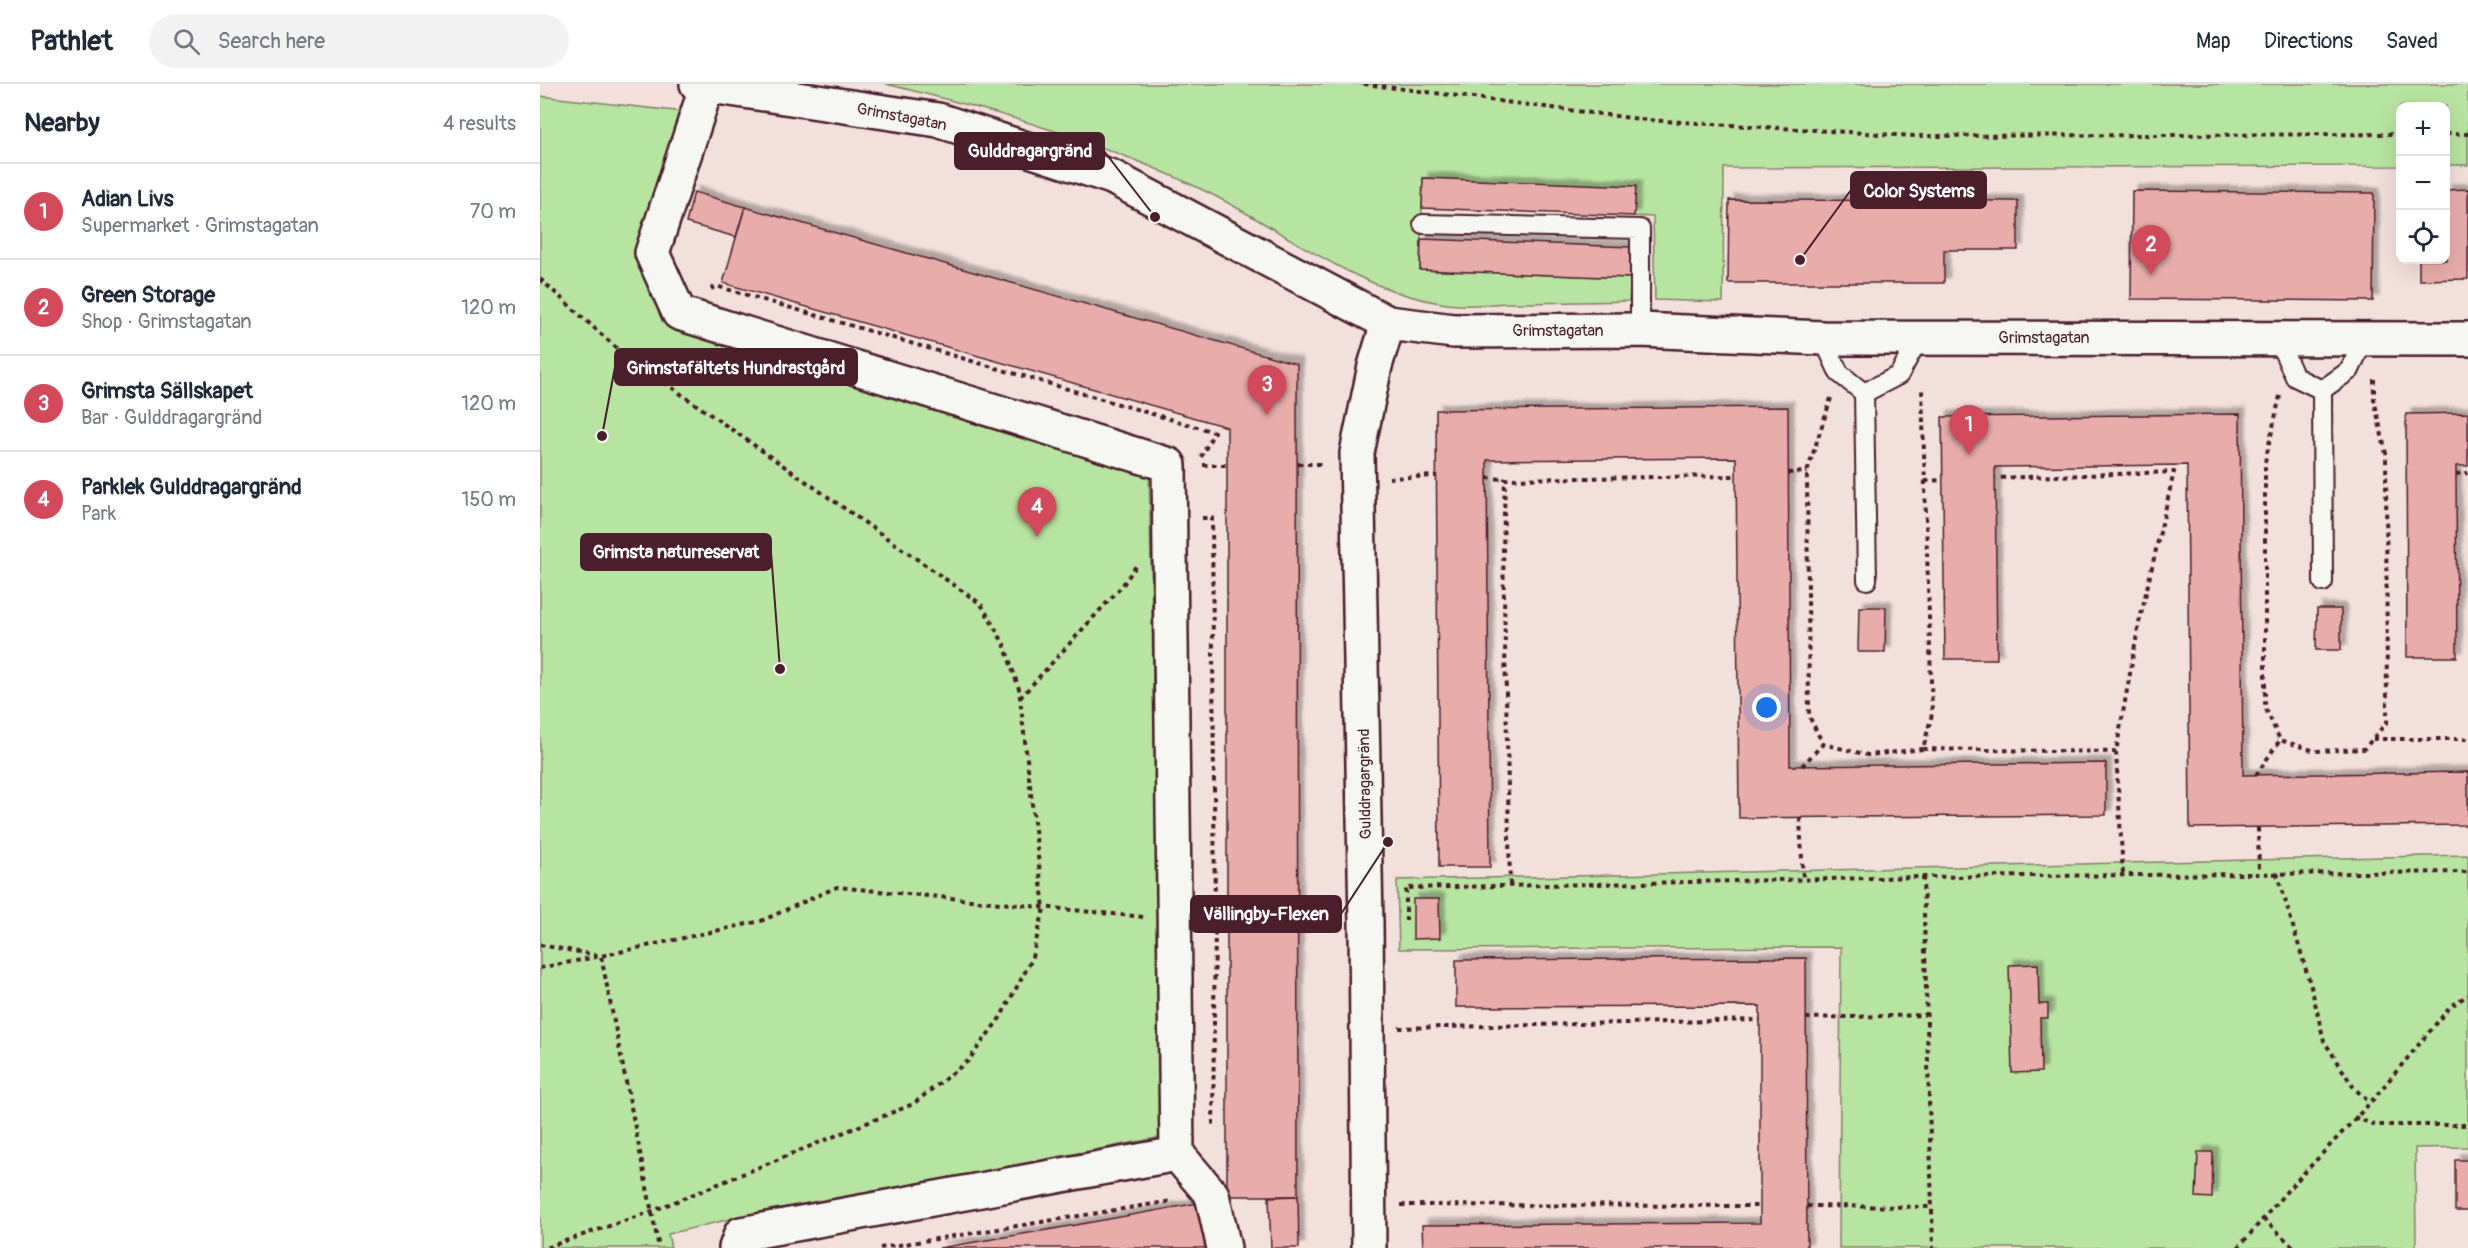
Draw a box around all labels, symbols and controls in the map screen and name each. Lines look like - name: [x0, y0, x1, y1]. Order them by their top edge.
- search box: [149, 14, 569, 68]
- text: Pathlet: [30, 24, 113, 59]
- icon: search: [170, 25, 203, 58]
- text: Search here: [218, 27, 325, 55]
- text: Map: [2196, 28, 2231, 55]
- text: Directions: [2264, 28, 2353, 55]
- text: Saved: [2386, 28, 2438, 55]
- street label: Grimstagatan: [855, 98, 949, 136]
- map controls: [2396, 102, 2450, 264]
- button: +: [2396, 102, 2450, 156]
- text: Nearby: [24, 107, 100, 139]
- text: 4 results: [443, 111, 516, 136]
- callout: Gulddragargränd: [955, 133, 1104, 169]
- text: Gulddragargränd: [968, 140, 1092, 163]
- button: −: [2396, 156, 2450, 210]
- callout: Color Systems: [1851, 172, 1986, 208]
- text: Color Systems: [1863, 180, 1975, 203]
- text: Adian Livs: [81, 185, 174, 213]
- text: 1: [40, 199, 47, 224]
- text: 70 m: [470, 199, 516, 224]
- button: locate: [2396, 210, 2450, 264]
- text: Supermarket · Grimstagatan: [81, 213, 319, 238]
- pin: 2: [2132, 226, 2170, 275]
- text: Green Storage: [81, 281, 215, 309]
- text: 2: [38, 295, 49, 320]
- text: 120 m: [461, 295, 516, 320]
- text: Shop · Grimstagatan: [81, 309, 252, 334]
- street label: Grimstagatan: [1512, 321, 1604, 341]
- street label: Grimstagatan: [1998, 328, 2090, 348]
- callout: Grimstafältets Hundrastgård: [615, 349, 857, 385]
- text: Grimstafältets Hundrastgård: [627, 357, 846, 380]
- pin: 3: [1248, 366, 1286, 415]
- text: Grimsta Sällskapet: [81, 377, 253, 405]
- text: 3: [38, 391, 49, 416]
- text: 120 m: [461, 391, 516, 416]
- text: Bar · Gulddragargränd: [81, 405, 262, 430]
- pin: 1: [1950, 406, 1988, 455]
- text: Parklek Gulddragargränd: [81, 473, 302, 501]
- text: 4: [38, 487, 49, 512]
- text: 150 m: [462, 487, 516, 512]
- pin: 4: [1018, 488, 1056, 537]
- text: Park: [81, 501, 116, 526]
- callout: Grimsta naturreservat: [581, 534, 771, 570]
- text: Grimsta naturreservat: [593, 541, 760, 564]
- your location: [1752, 693, 1781, 722]
- street label: Gulddragargränd: [1354, 728, 1376, 840]
- callout: Vällingby-Flexen: [1191, 896, 1341, 932]
- text: Vällingby-Flexen: [1203, 903, 1329, 926]

